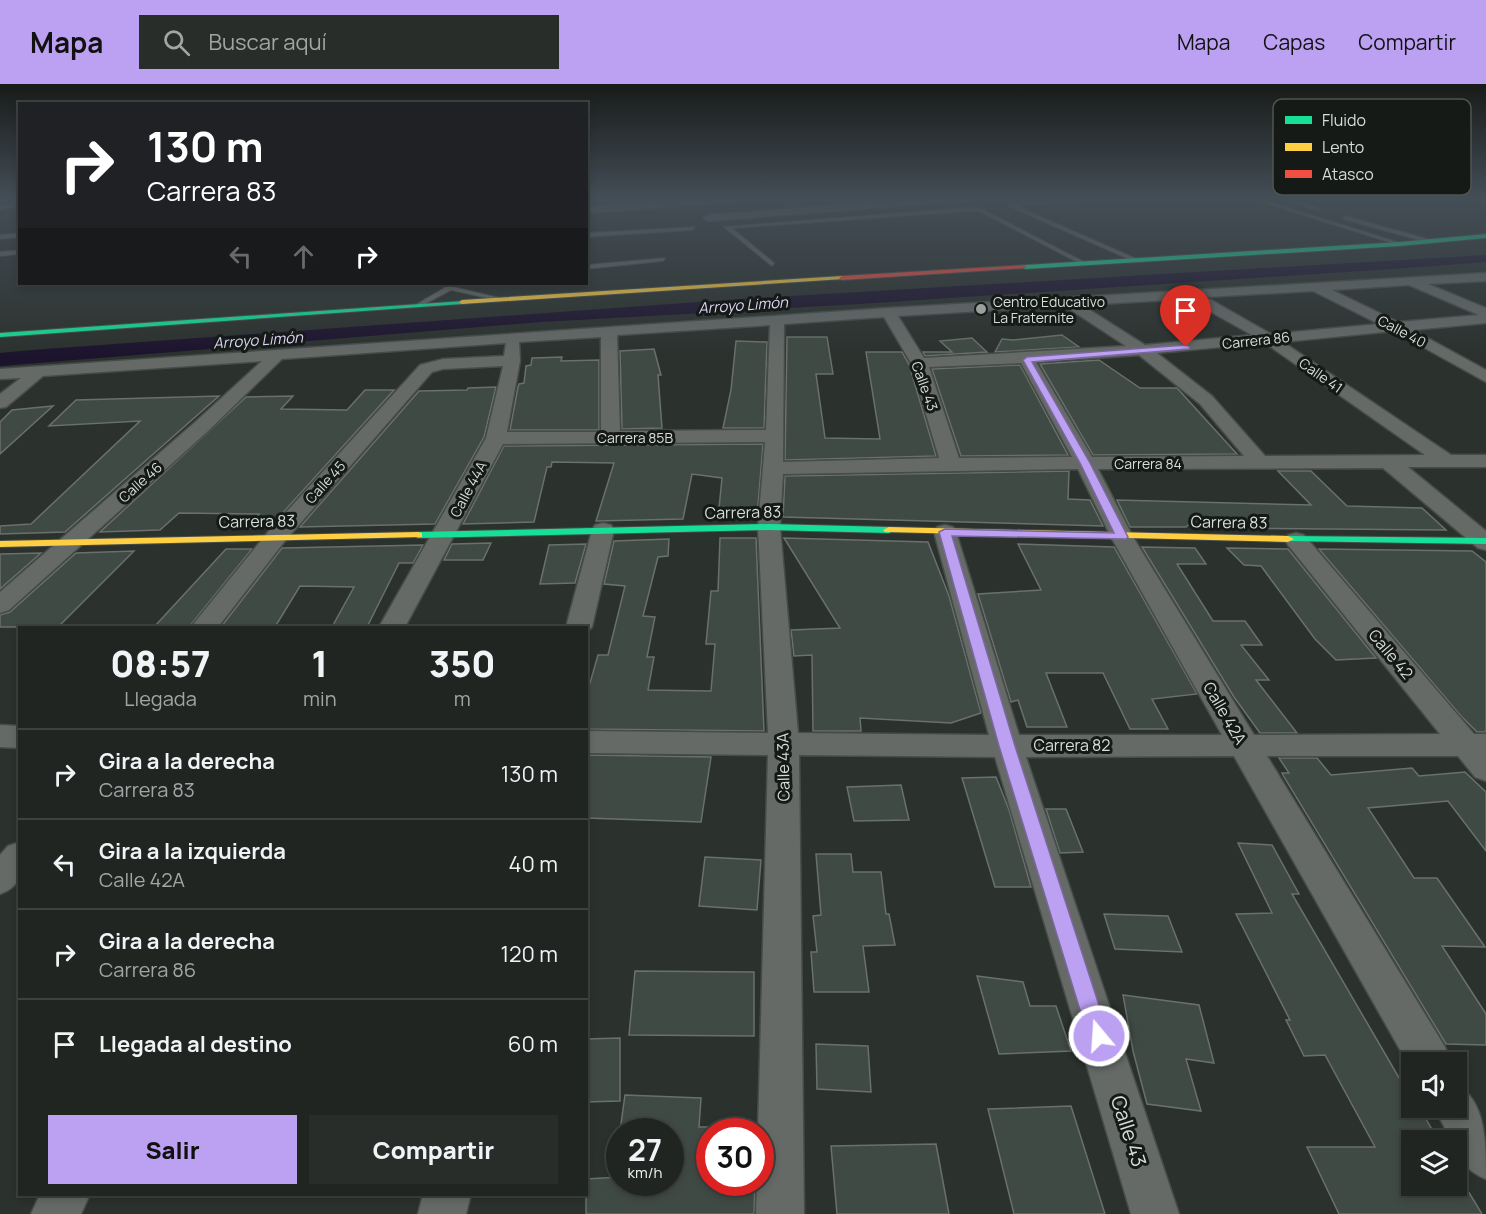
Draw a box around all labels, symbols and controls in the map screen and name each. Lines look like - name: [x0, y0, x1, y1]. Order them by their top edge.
- search box: [139, 15, 559, 69]
- text: Mapa: [30, 23, 103, 61]
- icon: search: [160, 26, 193, 59]
- text: Buscar aquí: [208, 27, 327, 57]
- text: Mapa: [1177, 28, 1230, 56]
- text: Capas: [1263, 28, 1325, 56]
- text: Compartir: [1358, 28, 1456, 56]
- legend: [1273, 99, 1471, 195]
- text: Fluido: [1322, 109, 1366, 131]
- text: 130 m: [147, 117, 264, 175]
- icon: right: [48, 126, 126, 204]
- text: Lento: [1322, 136, 1364, 158]
- text: Atasco: [1322, 163, 1374, 185]
- text: Carrera 83: [147, 172, 277, 209]
- icon: left: [224, 240, 257, 273]
- icon: ahead: [287, 240, 320, 273]
- icon: right: [350, 240, 383, 273]
- pin: [1160, 285, 1211, 347]
- water label: Arroyo Limón: [697, 291, 790, 319]
- place label: Centro Educativo La Fraternite: [993, 292, 1105, 327]
- icon: arrive: [1169, 294, 1202, 327]
- marker: Centro Educativo La Fraternite: [974, 302, 988, 316]
- street label: Calle 40: [1375, 310, 1429, 352]
- water label: Arroyo Limón: [212, 326, 305, 354]
- street label: Carrera 86: [1221, 327, 1291, 353]
- street label: Calle 41: [1295, 353, 1347, 397]
- street label: Calle 43: [907, 359, 943, 413]
- street label: Carrera 85B: [597, 428, 673, 447]
- street label: Carrera 84: [1114, 454, 1182, 473]
- street label: Calle 45: [301, 456, 349, 508]
- street label: Calle 46: [114, 457, 166, 507]
- street label: Calle 44A: [445, 458, 491, 520]
- street label: Carrera 83: [704, 500, 782, 524]
- street label: Carrera 83: [218, 509, 296, 533]
- street label: Carrera 83: [1190, 510, 1268, 534]
- street label: Calle 42: [1364, 624, 1418, 684]
- text: 08:57: [110, 639, 211, 688]
- text: 1: [312, 639, 328, 688]
- text: 350: [429, 639, 496, 688]
- street label: Calle 42A: [1198, 678, 1252, 748]
- text: Llegada: [124, 685, 197, 712]
- text: min: [303, 685, 337, 712]
- text: m: [454, 685, 471, 712]
- street label: Calle 43A: [771, 732, 795, 802]
- street label: Carrera 82: [1033, 734, 1111, 756]
- text: Gira a la derecha: [99, 746, 275, 776]
- icon: right: [48, 758, 81, 791]
- text: 130 m: [501, 759, 558, 789]
- text: Carrera 83: [99, 776, 195, 803]
- text: Gira a la izquierda: [99, 836, 286, 866]
- icon: left: [48, 848, 81, 881]
- text: 40 m: [509, 849, 558, 879]
- text: Calle 42A: [99, 866, 185, 893]
- text: Gira a la derecha: [99, 926, 275, 956]
- icon: right: [48, 938, 81, 971]
- text: 120 m: [500, 939, 558, 969]
- text: Carrera 86: [99, 956, 196, 983]
- position arrow: [1067, 1004, 1131, 1068]
- icon: arrive: [48, 1028, 81, 1061]
- text: Llegada al destino: [99, 1029, 292, 1059]
- text: 60 m: [508, 1029, 558, 1059]
- map controls: [1401, 1052, 1467, 1196]
- button: sound: [1401, 1052, 1467, 1118]
- street label: Calle 43: [1105, 1092, 1153, 1170]
- button: Salir: [48, 1115, 297, 1184]
- button: Compartir: [309, 1115, 558, 1184]
- speed limit sign: 30: [696, 1118, 774, 1196]
- text: 27: [628, 1129, 662, 1170]
- button: layers: [1401, 1130, 1467, 1196]
- text: km/h: [628, 1162, 662, 1183]

